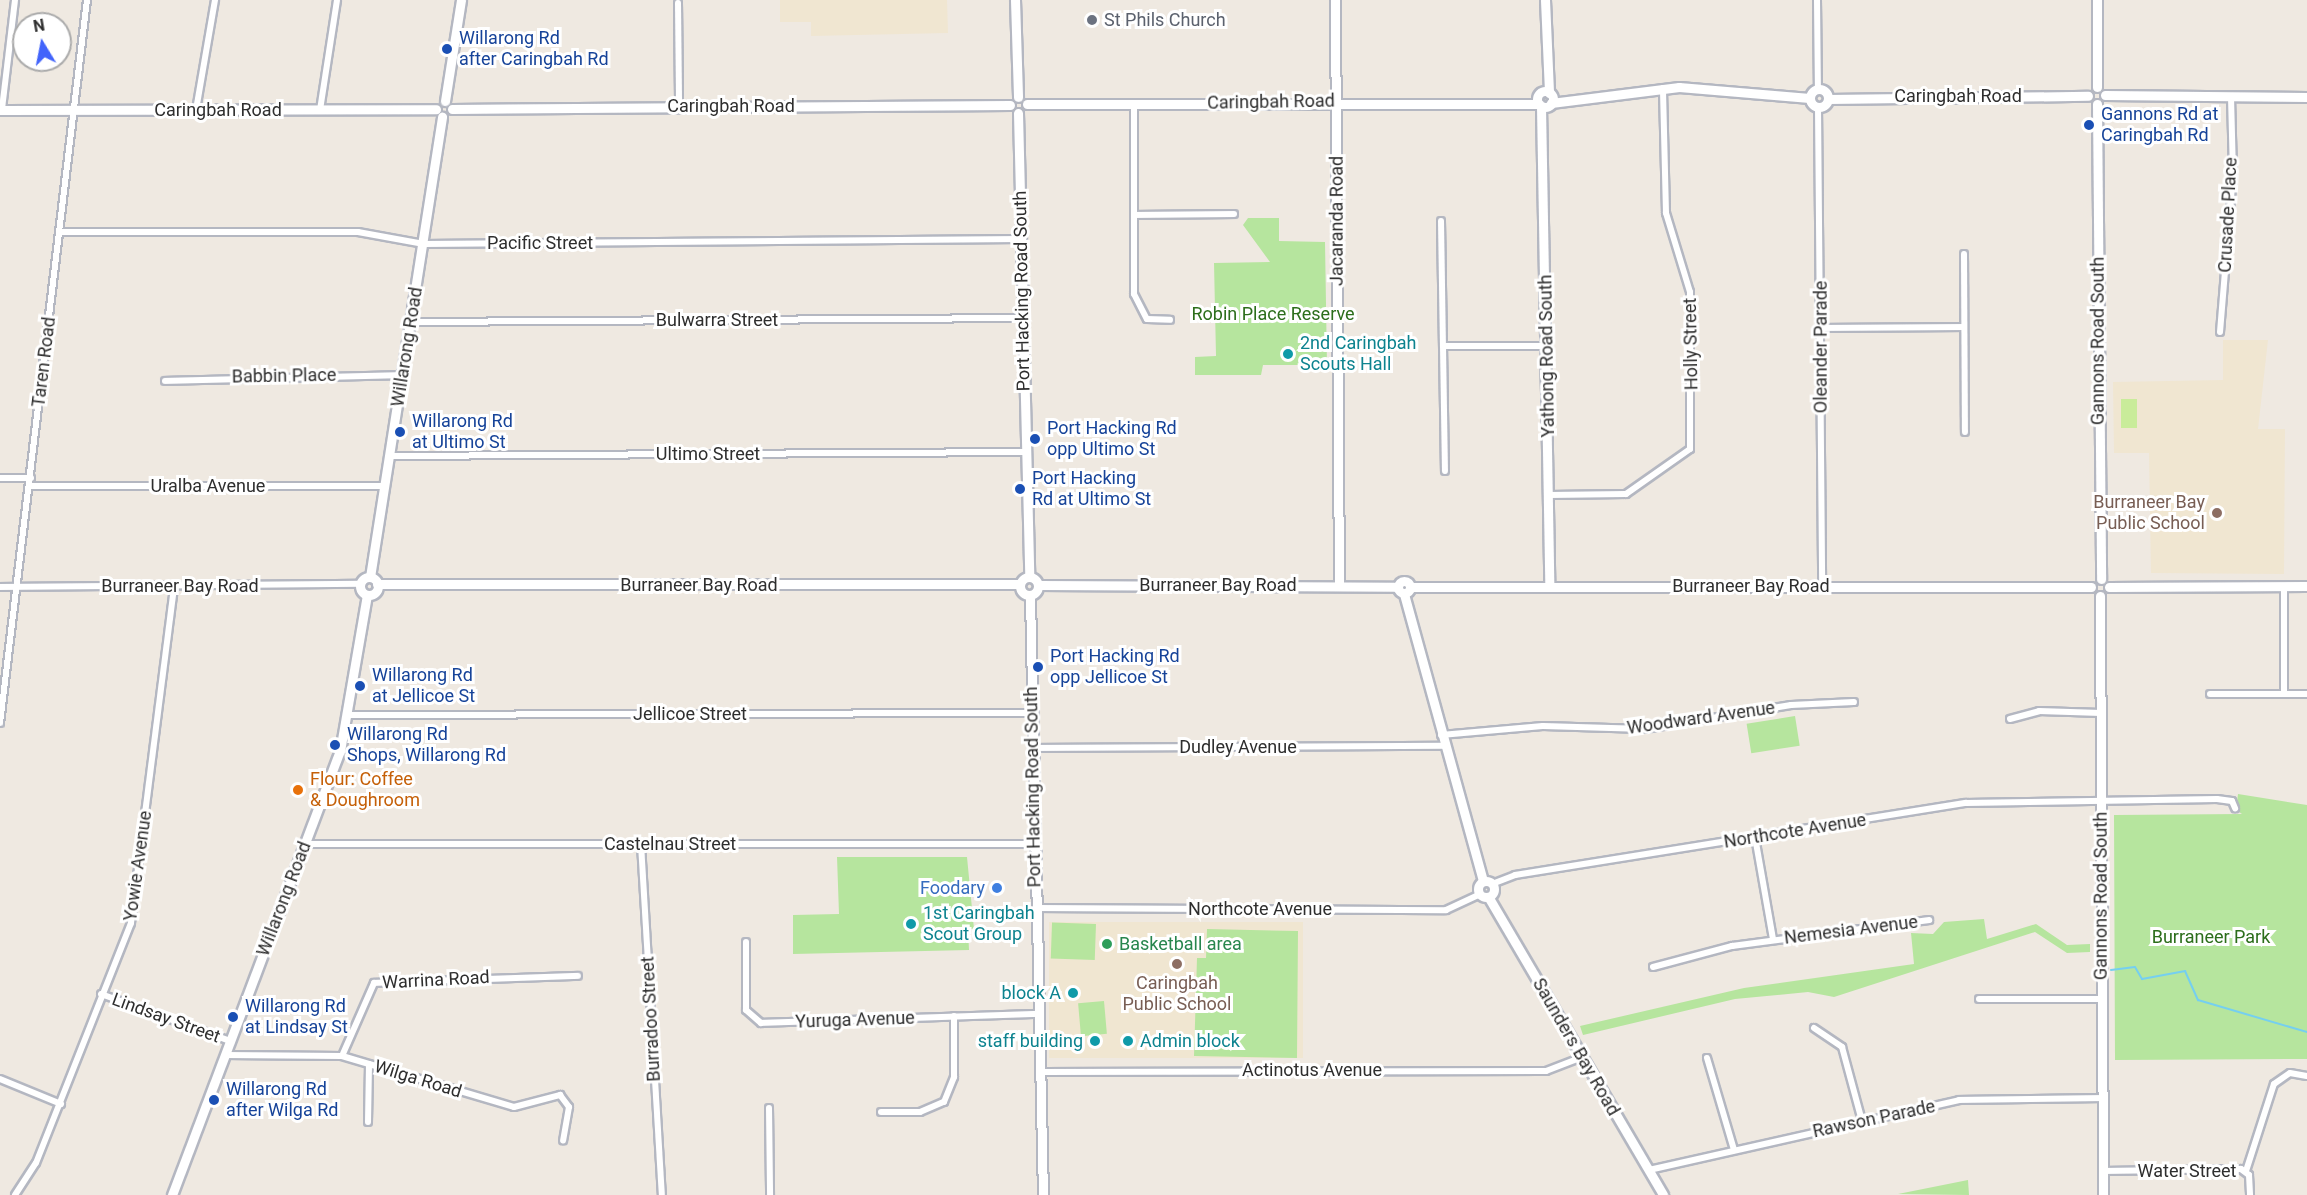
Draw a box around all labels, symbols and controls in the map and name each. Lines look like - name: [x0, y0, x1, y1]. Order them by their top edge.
- place label: St Phils Church: [1104, 9, 1226, 31]
- north arrow: [12, 12, 72, 72]
- marker: St Phils Church: [1085, 13, 1099, 27]
- text: N: [32, 15, 46, 36]
- place label: Willarong Rd after Caringbah Rd: [459, 28, 609, 70]
- marker: Willarong Rd after Caringbah Rd: [440, 42, 454, 56]
- street label: Caringbah Road: [1894, 85, 2022, 107]
- street label: Caringbah Road: [1207, 90, 1335, 114]
- street label: Caringbah Road: [667, 95, 795, 117]
- street label: Caringbah Road: [154, 99, 282, 121]
- place label: Gannons Rd at Caringbah Rd: [2101, 104, 2218, 146]
- marker: Gannons Rd at Caringbah Rd: [2082, 118, 2096, 132]
- street label: Jacaranda Road: [1326, 156, 1348, 286]
- street label: Crusade Place: [2214, 157, 2242, 273]
- street label: Port Hacking Road South: [1009, 190, 1035, 392]
- street label: Pacific Street: [487, 232, 593, 254]
- street label: Gannons Road South: [2087, 257, 2109, 425]
- street label: Yathong Road South: [1535, 274, 1559, 438]
- street label: Oleander Parade: [1810, 281, 1832, 413]
- street label: Willarong Road: [387, 286, 427, 408]
- street label: Holly Street: [1679, 298, 1703, 390]
- park label: Robin Place Reserve: [1191, 303, 1355, 325]
- street label: Bulwarra Street: [656, 309, 778, 331]
- street label: Taren Road: [28, 316, 60, 408]
- place label: 2nd Caringbah Scouts Hall: [1300, 333, 1417, 376]
- marker: 2nd Caringbah Scouts Hall: [1281, 347, 1295, 361]
- street label: Babbin Place: [232, 364, 336, 388]
- place label: Willarong Rd at Ultimo St: [412, 411, 513, 454]
- place label: Port Hacking Rd opp Ultimo St: [1047, 418, 1177, 460]
- marker: Willarong Rd at Ultimo St: [393, 425, 407, 439]
- marker: Port Hacking Rd opp Ultimo St: [1028, 432, 1042, 446]
- street label: Ultimo Street: [656, 443, 760, 465]
- place label: Port Hacking Rd at Ultimo St: [1032, 468, 1151, 510]
- street label: Uralba Avenue: [151, 475, 265, 497]
- marker: Port Hacking Rd at Ultimo St: [1013, 482, 1027, 496]
- place label: Burraneer Bay Public School: [2093, 492, 2205, 534]
- marker: Burraneer Bay Public School: [2210, 506, 2224, 520]
- street label: Burraneer Bay Road: [620, 574, 778, 596]
- street label: Burraneer Bay Road: [1139, 574, 1297, 596]
- street label: Burraneer Bay Road: [101, 575, 259, 597]
- street label: Burraneer Bay Road: [1672, 575, 1830, 597]
- place label: Port Hacking Rd opp Jellicoe St: [1050, 646, 1180, 688]
- marker: Port Hacking Rd opp Jellicoe St: [1031, 660, 1045, 674]
- place label: Willarong Rd at Jellicoe St: [372, 665, 475, 708]
- marker: Willarong Rd at Jellicoe St: [353, 679, 367, 693]
- street label: Port Hacking Road South: [1020, 686, 1046, 888]
- street label: Woodward Avenue: [1626, 697, 1776, 739]
- street label: Jellicoe Street: [633, 703, 747, 725]
- place label: Willarong Rd Shops, Willarong Rd: [347, 724, 506, 766]
- street label: Dudley Avenue: [1179, 736, 1297, 758]
- marker: Willarong Rd Shops, Willarong Rd: [328, 738, 342, 752]
- place label: Flour: Coffee & Doughroom: [310, 769, 420, 812]
- marker: Flour: Coffee & Doughroom: [291, 783, 305, 797]
- street label: Yowie Avenue: [120, 809, 156, 923]
- street label: Northcote Avenue: [1722, 809, 1868, 853]
- street label: Gannons Road South: [2090, 812, 2112, 980]
- street label: Castelnau Street: [604, 833, 736, 855]
- street label: Willarong Road: [252, 839, 316, 959]
- place label: Foodary: [920, 877, 985, 899]
- marker: Foodary: [990, 881, 1004, 895]
- street label: Northcote Avenue: [1188, 898, 1332, 920]
- place label: 1st Caringbah Scout Group: [923, 903, 1035, 946]
- street label: Nemesia Avenue: [1783, 911, 1919, 949]
- marker: 1st Caringbah Scout Group: [904, 917, 918, 931]
- park label: Burraneer Park: [2152, 926, 2270, 948]
- place label: Basketball area: [1119, 933, 1242, 955]
- marker: Basketball area: [1100, 937, 1114, 951]
- street label: Burradoo Street: [637, 956, 665, 1082]
- marker: Caringbah Public School: [1170, 957, 1184, 971]
- street label: Warrina Road: [382, 966, 490, 994]
- place label: Caringbah Public School: [1123, 973, 1231, 1016]
- street label: Saunders Bay Road: [1528, 974, 1624, 1120]
- place label: block A: [1001, 982, 1061, 1004]
- marker: block A: [1066, 986, 1080, 1000]
- street label: Lindsay Street: [109, 988, 223, 1048]
- place label: Willarong Rd at Lindsay St: [245, 996, 348, 1038]
- street label: Yuruga Avenue: [795, 1007, 915, 1033]
- marker: Willarong Rd at Lindsay St: [226, 1010, 240, 1024]
- place label: staff building: [978, 1030, 1083, 1052]
- place label: Admin block: [1140, 1030, 1240, 1052]
- marker: staff building: [1088, 1034, 1102, 1048]
- marker: Admin block: [1121, 1034, 1135, 1048]
- street label: Wilga Road: [372, 1055, 464, 1103]
- street label: Actinotus Avenue: [1242, 1059, 1382, 1081]
- place label: Willarong Rd after Wilga Rd: [226, 1079, 338, 1122]
- marker: Willarong Rd after Wilga Rd: [207, 1093, 221, 1107]
- street label: Rawson Parade: [1811, 1095, 1937, 1143]
- street label: Water Street: [2138, 1160, 2236, 1182]

